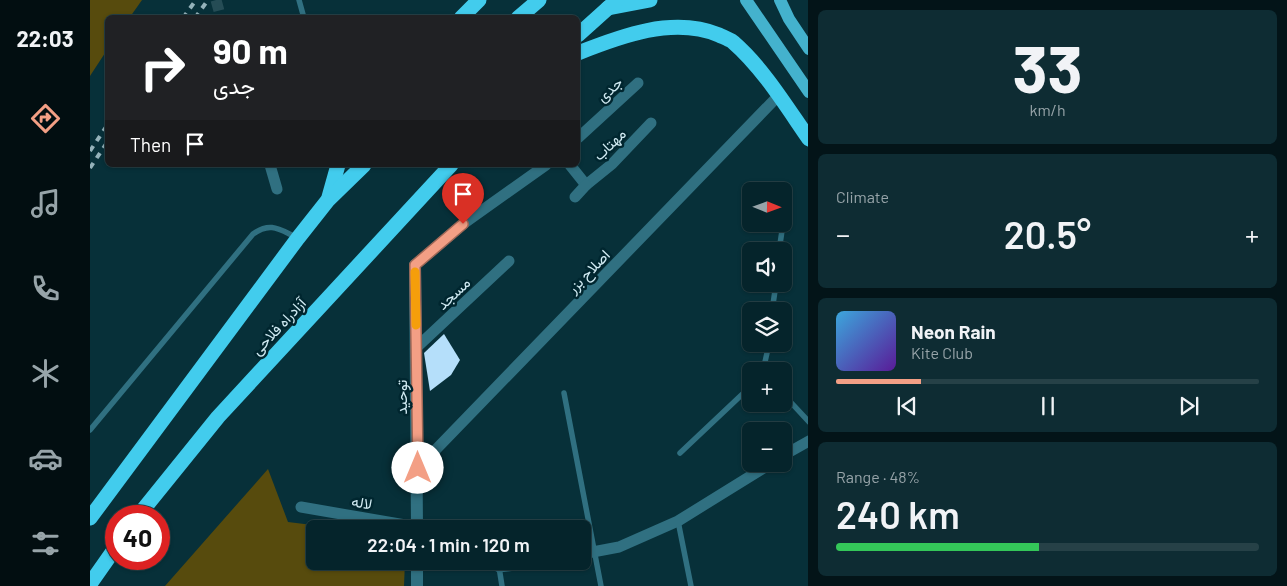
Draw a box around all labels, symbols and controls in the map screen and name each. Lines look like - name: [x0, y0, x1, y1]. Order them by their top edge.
- text: 22:03: [16, 25, 74, 51]
- text: 33: [1012, 28, 1083, 106]
- text: 90 m: [213, 29, 288, 71]
- icon: right: [130, 35, 195, 100]
- text: جدی: [213, 72, 255, 98]
- street label: جدی: [592, 73, 627, 107]
- text: km/h: [1029, 100, 1066, 119]
- icon: directions: [28, 101, 63, 136]
- street label: مهتاب: [589, 124, 630, 164]
- icon: arrive: [181, 130, 209, 158]
- text: Then: [130, 133, 171, 156]
- pin: [442, 173, 484, 224]
- icon: arrive: [449, 180, 477, 208]
- north arrow: [742, 182, 792, 232]
- map controls: [742, 182, 792, 472]
- icon: music: [28, 186, 63, 221]
- text: Climate: [836, 187, 889, 206]
- text: 20.5°: [1004, 211, 1091, 257]
- text: −: [836, 217, 850, 251]
- text: +: [1245, 217, 1259, 251]
- button: sound: [742, 242, 792, 292]
- street label: اصلاح بزر: [562, 246, 615, 299]
- icon: phone: [28, 271, 63, 306]
- street label: مسجد: [433, 273, 474, 314]
- street label: آزادراه فلاحی: [247, 293, 311, 360]
- button: layers: [742, 302, 792, 352]
- text: Neon Rain: [911, 320, 996, 343]
- text: Kite Club: [911, 343, 973, 362]
- icon: climate: [28, 356, 63, 391]
- button: +: [742, 362, 792, 412]
- street label: توحید: [392, 379, 411, 414]
- icon: previous: [893, 392, 921, 420]
- icon: pause: [1034, 392, 1062, 420]
- icon: next: [1175, 392, 1203, 420]
- button: −: [742, 422, 792, 472]
- icon: car: [28, 441, 63, 476]
- position arrow: [391, 441, 443, 493]
- text: Range · 48%: [836, 467, 920, 486]
- street label: لاله: [350, 491, 374, 513]
- text: 240 km: [836, 491, 960, 537]
- speed limit sign: 40: [105, 505, 170, 570]
- icon: filters: [28, 526, 63, 561]
- text: 22:04 · 1 min · 120 m: [367, 533, 530, 556]

